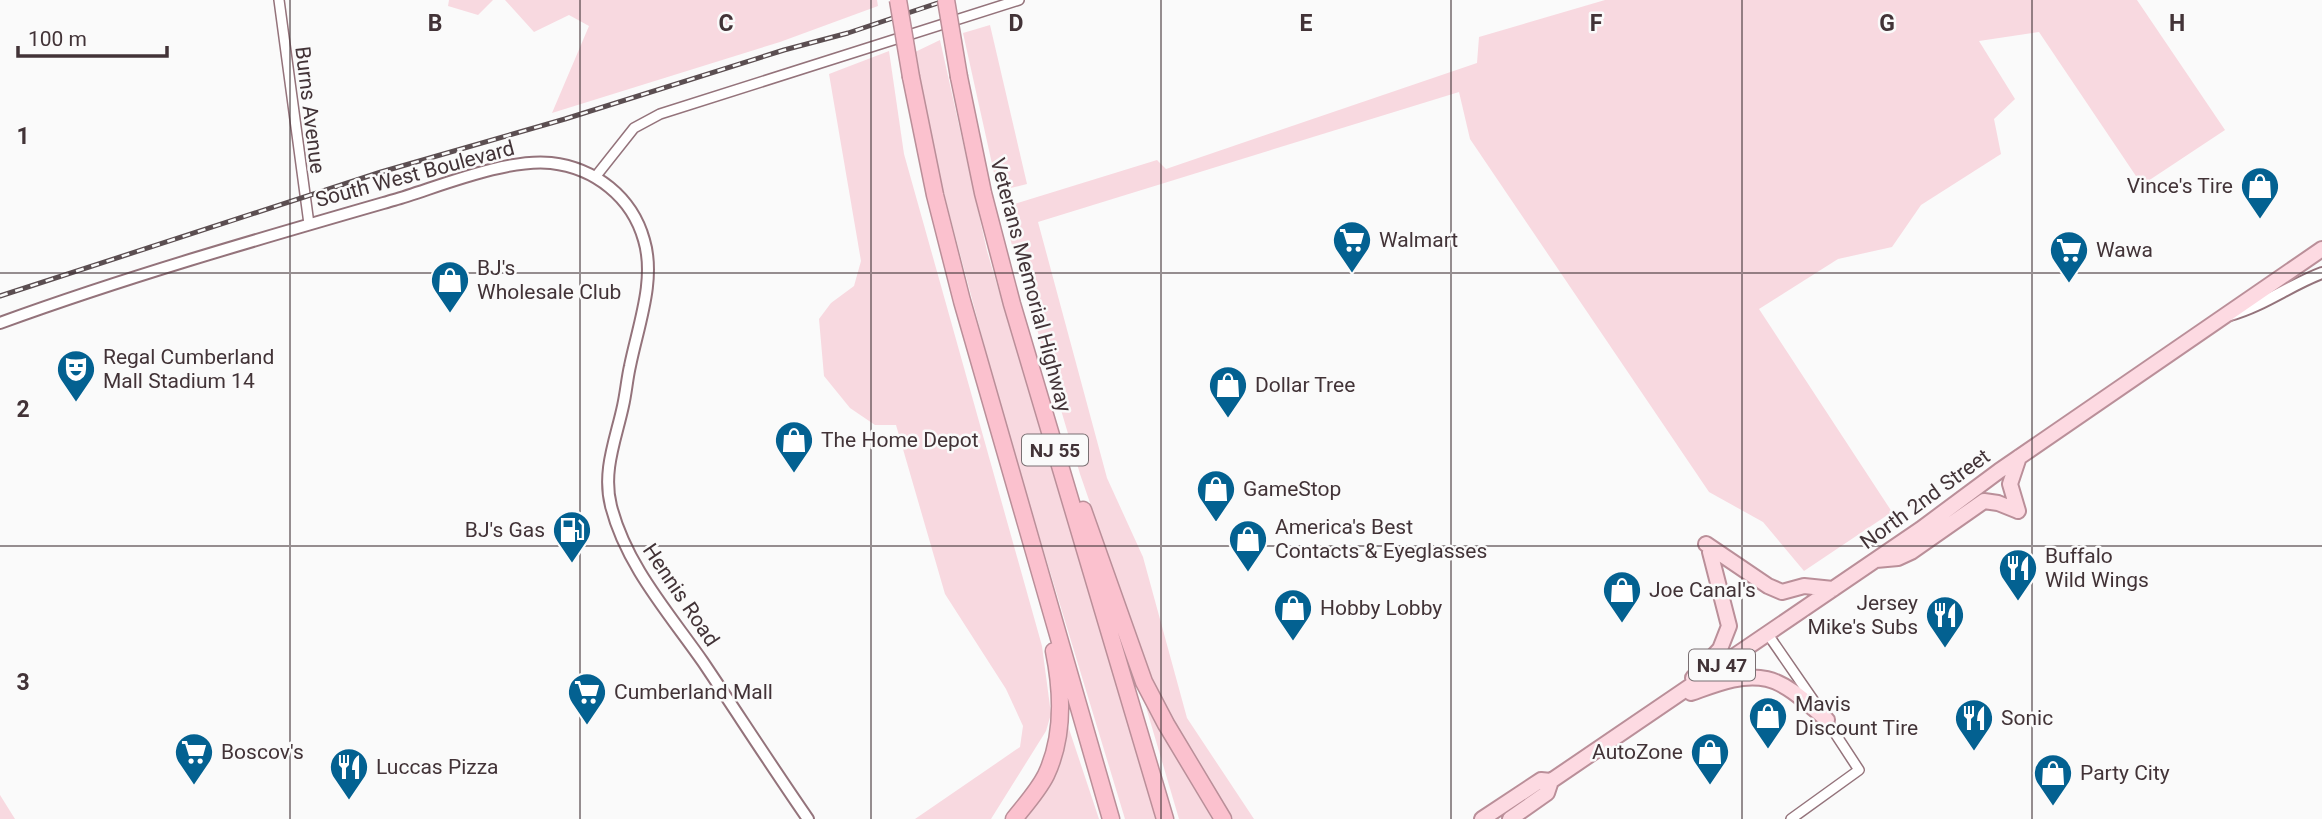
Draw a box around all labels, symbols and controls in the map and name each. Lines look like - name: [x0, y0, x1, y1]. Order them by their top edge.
- text: B: [428, 10, 442, 37]
- text: C: [718, 10, 734, 37]
- text: D: [1009, 10, 1023, 37]
- text: E: [1300, 10, 1313, 37]
- text: F: [1590, 10, 1603, 37]
- text: G: [1879, 10, 1895, 37]
- text: H: [2169, 10, 2185, 37]
- scale bar: [18, 14, 166, 58]
- text: 100 m: [28, 27, 87, 51]
- street label: Burns Avenue: [290, 45, 330, 175]
- text: 1: [16, 123, 30, 150]
- street label: South West Boulevard: [313, 136, 517, 212]
- street label: Veterans Memorial Highway: [985, 155, 1077, 415]
- shop icon: Vince's Tire: [2239, 165, 2281, 220]
- place label: Vince's Tire: [2127, 174, 2233, 198]
- supermarket icon: Walmart: [1331, 219, 1373, 274]
- place label: Walmart: [1379, 228, 1458, 252]
- supermarket icon: Wawa: [2048, 229, 2090, 284]
- place label: Wawa: [2096, 238, 2153, 262]
- place label: BJ's Wholesale Club: [477, 256, 621, 304]
- shop icon: BJ's Wholesale Club: [429, 259, 471, 314]
- place label: Regal Cumberland Mall Stadium 14: [103, 345, 274, 393]
- theatre icon: Regal Cumberland Mall Stadium 14: [55, 348, 97, 403]
- shop icon: Dollar Tree: [1207, 364, 1249, 419]
- place label: Dollar Tree: [1255, 373, 1355, 397]
- text: 2: [16, 396, 30, 423]
- shop icon: The Home Depot: [773, 419, 815, 474]
- place label: The Home Depot: [821, 428, 979, 452]
- road number: NJ 55: [1022, 435, 1088, 466]
- street label: North 2nd Street: [1856, 444, 1994, 554]
- shop icon: GameStop: [1195, 468, 1237, 523]
- place label: GameStop: [1243, 477, 1341, 501]
- fuel station icon: BJ's Gas: [551, 509, 593, 564]
- place label: America's Best Contacts & Eyeglasses: [1275, 515, 1487, 563]
- place label: BJ's Gas: [465, 518, 545, 542]
- shop icon: America's Best Contacts & Eyeglasses: [1227, 518, 1269, 573]
- street label: Hennis Road: [638, 539, 724, 651]
- place label: Buffalo Wild Wings: [2045, 544, 2149, 592]
- restaurant icon: Buffalo Wild Wings: [1997, 547, 2039, 602]
- shop icon: Joe Canal's: [1601, 569, 1643, 624]
- place label: Joe Canal's: [1649, 578, 1756, 602]
- shop icon: Hobby Lobby: [1272, 587, 1314, 642]
- place label: Jersey Mike's Subs: [1808, 591, 1918, 639]
- restaurant icon: Jersey Mike's Subs: [1924, 594, 1966, 649]
- place label: Hobby Lobby: [1320, 596, 1442, 620]
- road number: NJ 47: [1689, 650, 1755, 680]
- text: 3: [16, 669, 30, 696]
- supermarket icon: Cumberland Mall: [566, 671, 608, 726]
- place label: Cumberland Mall: [614, 680, 773, 704]
- place label: Mavis Discount Tire: [1795, 692, 1918, 740]
- shop icon: Mavis Discount Tire: [1747, 695, 1789, 750]
- restaurant icon: Sonic: [1953, 697, 1995, 752]
- place label: Sonic: [2001, 706, 2053, 730]
- supermarket icon: Boscov's: [173, 731, 215, 786]
- shop icon: AutoZone: [1689, 731, 1731, 786]
- place label: Boscov's: [221, 740, 304, 764]
- place label: AutoZone: [1592, 740, 1683, 764]
- restaurant icon: Luccas Pizza: [328, 746, 370, 801]
- shop icon: Party City: [2032, 752, 2074, 807]
- place label: Luccas Pizza: [376, 755, 499, 779]
- place label: Party City: [2080, 761, 2170, 785]

